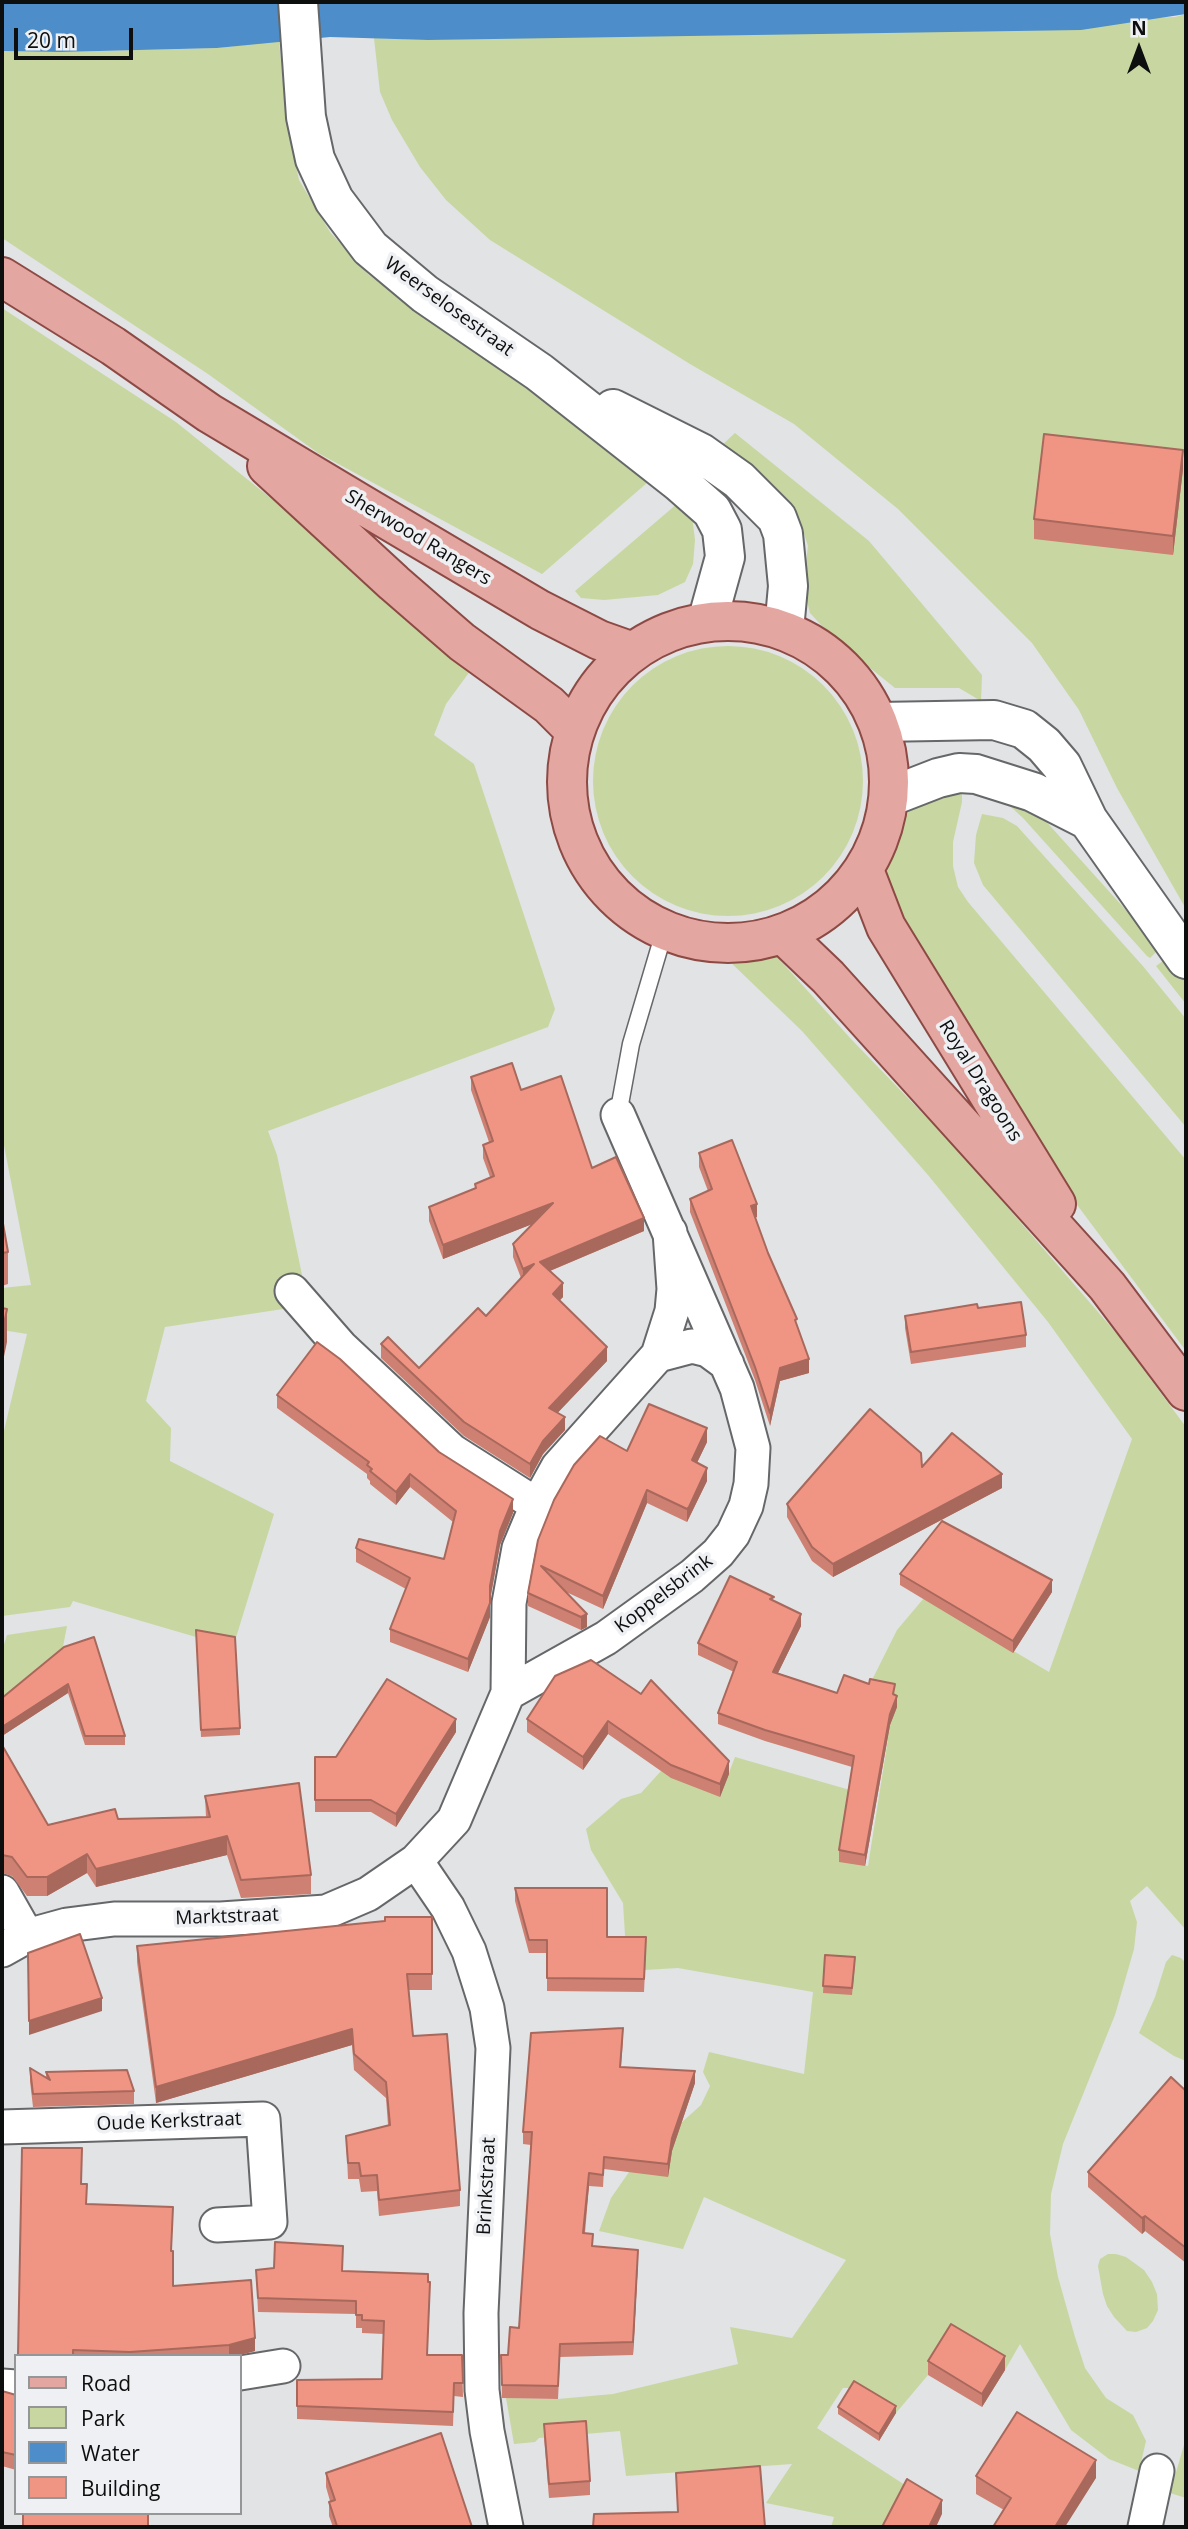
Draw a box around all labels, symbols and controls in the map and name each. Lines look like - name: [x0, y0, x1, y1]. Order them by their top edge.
- scale bar: [18, 14, 136, 58]
- north arrow: [1104, 14, 1174, 84]
- text: N: [1131, 15, 1147, 41]
- text: 20 m: [27, 26, 76, 54]
- street label: Weerselosestraat: [380, 253, 518, 361]
- street label: Sherwood Rangers: [341, 485, 495, 591]
- street label: Royal Dragoons: [934, 1016, 1026, 1146]
- street label: Koppelsbrink: [611, 1550, 717, 1638]
- street label: Marktstraat: [175, 1904, 279, 1930]
- street label: Oude Kerkstraat: [96, 2108, 242, 2136]
- street label: Brinkstraat: [473, 2136, 501, 2236]
- legend: [14, 2354, 242, 2515]
- text: Road: [81, 2369, 131, 2397]
- text: Park: [81, 2404, 125, 2432]
- text: Water: [81, 2439, 140, 2467]
- text: Building: [81, 2474, 160, 2502]

